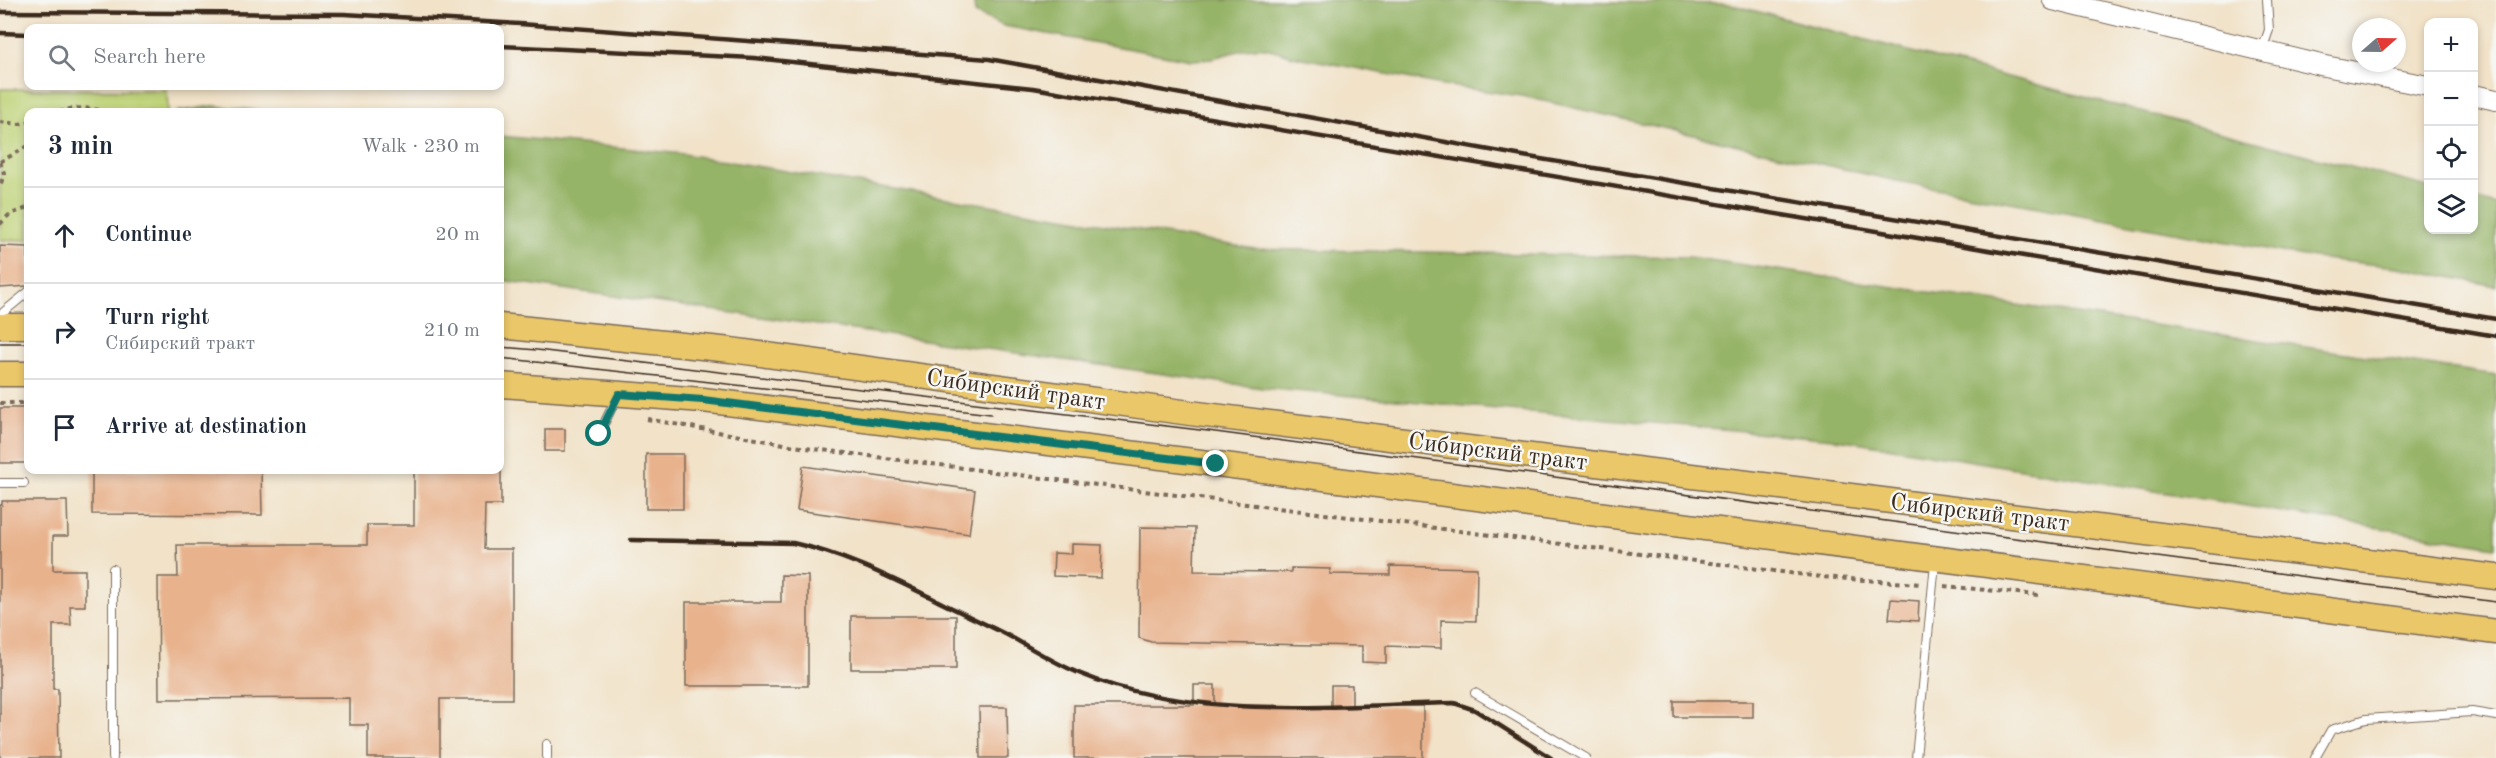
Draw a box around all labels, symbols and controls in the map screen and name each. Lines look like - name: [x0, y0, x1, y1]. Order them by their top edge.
- north arrow: [2352, 18, 2406, 72]
- map controls: [2424, 18, 2478, 234]
- button: +: [2424, 18, 2478, 72]
- search box: [24, 24, 504, 90]
- icon: search: [45, 41, 78, 74]
- text: Search here: [93, 46, 206, 68]
- button: −: [2424, 72, 2478, 126]
- button: locate: [2424, 126, 2478, 180]
- text: 3 min: [48, 134, 113, 160]
- text: Walk · 230 m: [361, 137, 480, 157]
- button: layers: [2424, 180, 2478, 234]
- icon: ahead: [48, 219, 81, 252]
- text: Continue: [105, 224, 192, 246]
- text: 20 m: [435, 225, 480, 245]
- text: Turn right: [105, 307, 209, 329]
- icon: right: [48, 315, 81, 348]
- text: 210 m: [424, 321, 480, 341]
- text: Сибирский тракт: [105, 334, 255, 354]
- street label: Сибирский тракт: [925, 367, 1107, 415]
- icon: arrive: [48, 411, 81, 444]
- text: Arrive at destination: [105, 416, 307, 438]
- route start: [585, 420, 611, 446]
- street label: Сибирский тракт: [1407, 430, 1589, 476]
- route end: [1202, 450, 1228, 476]
- street label: Сибирский тракт: [1889, 491, 2071, 537]

